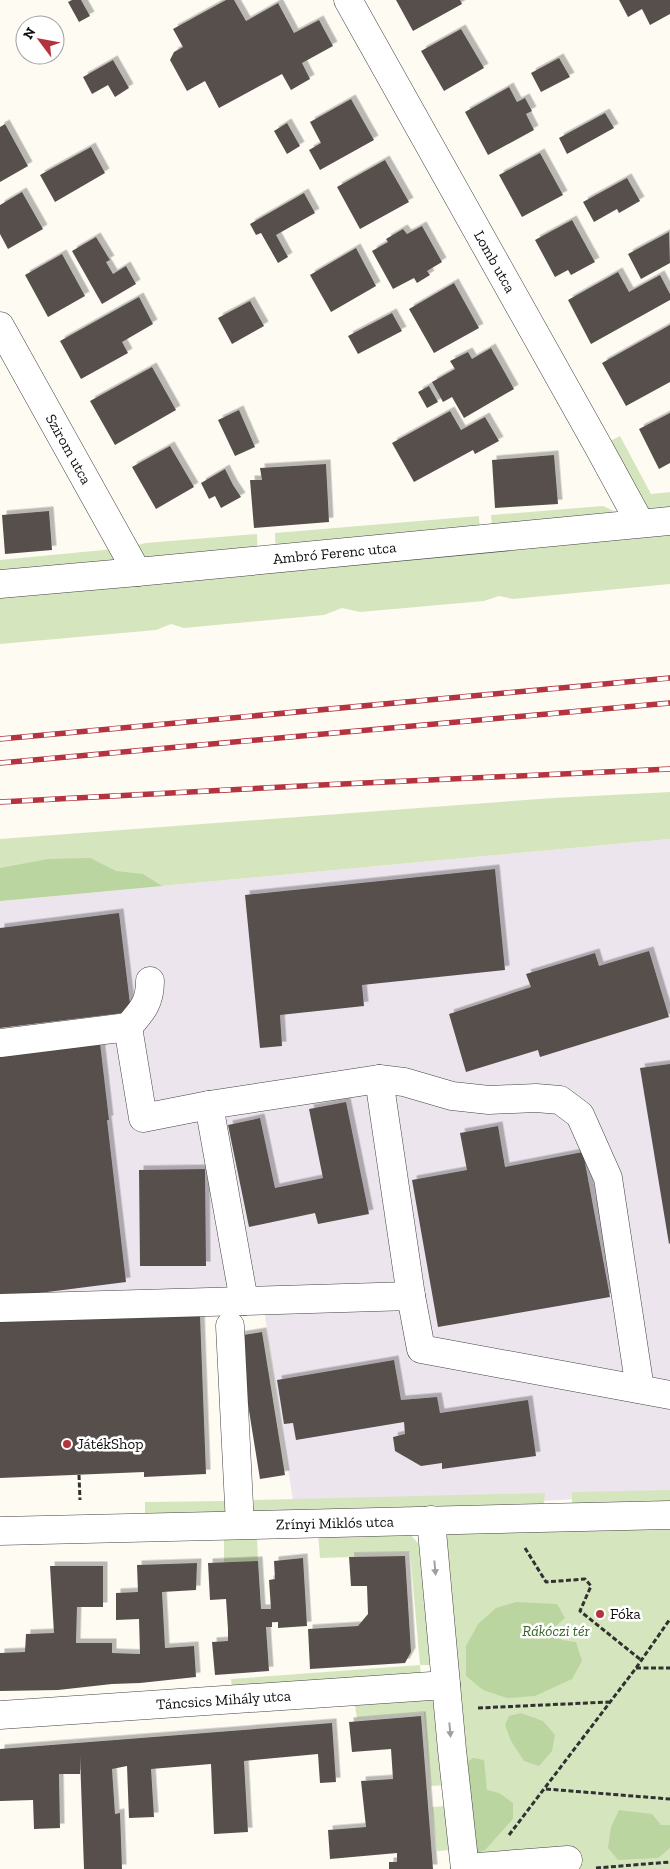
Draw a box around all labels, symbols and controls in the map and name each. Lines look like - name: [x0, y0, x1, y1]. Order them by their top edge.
- north arrow: [15, 15, 65, 65]
- text: N: [19, 24, 40, 42]
- street label: Lomb utca: [470, 227, 519, 296]
- street label: Szirom utca: [42, 411, 95, 487]
- street label: Ambró Ferenc utca: [272, 538, 397, 568]
- place label: JátékShop: [77, 1435, 143, 1453]
- marker: JátékShop: [61, 1438, 73, 1450]
- street label: Zrínyi Miklós utca: [276, 1513, 394, 1533]
- one-way arrow: [431, 1560, 439, 1576]
- place label: Fóka: [610, 1605, 641, 1623]
- marker: Fóka: [594, 1608, 606, 1620]
- park label: Rákóczi tér: [522, 1622, 591, 1640]
- street label: Táncsics Mihály utca: [155, 1686, 292, 1713]
- one-way arrow: [446, 1722, 454, 1738]

